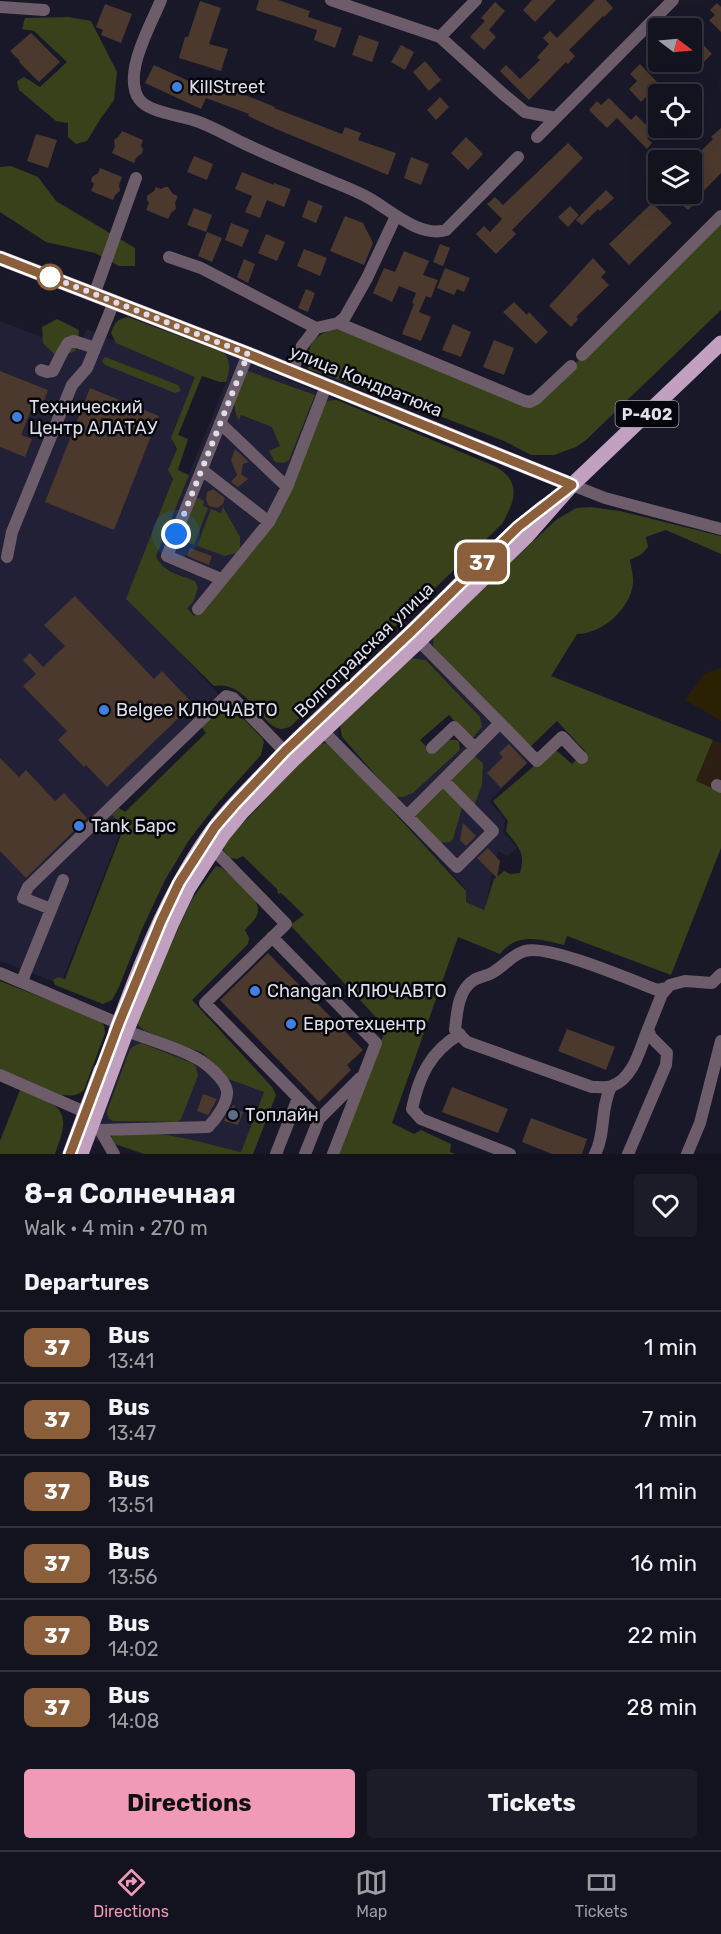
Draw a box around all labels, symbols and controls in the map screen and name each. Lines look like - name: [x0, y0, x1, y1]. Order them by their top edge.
- north arrow: [648, 18, 702, 72]
- map controls: [648, 18, 702, 204]
- place label: KillStreet: [189, 76, 265, 98]
- marker: KillStreet: [170, 80, 184, 94]
- button: locate: [648, 84, 702, 138]
- button: layers: [648, 150, 702, 204]
- unlabelled marker: [37, 264, 63, 290]
- street label: улица Кондратюка: [286, 340, 446, 422]
- place label: Технический Центр АЛАТАУ: [29, 396, 158, 439]
- road number: Р-402: [616, 401, 678, 427]
- marker: Технический Центр АЛАТАУ: [10, 410, 24, 424]
- your location: [161, 519, 191, 549]
- line badge: 37: [455, 542, 509, 582]
- text: 37: [469, 550, 495, 575]
- street label: Волгоградская улица: [290, 578, 438, 722]
- place label: Belgee КЛЮЧАВТО: [116, 699, 278, 721]
- marker: Belgee КЛЮЧАВТО: [97, 703, 111, 717]
- place label: Tank Барс: [91, 815, 176, 837]
- marker: Tank Барс: [72, 819, 86, 833]
- place label: Changan КЛЮЧАВТО: [267, 980, 447, 1002]
- marker: Changan КЛЮЧАВТО: [248, 984, 262, 998]
- place label: Евротехцентр: [303, 1013, 426, 1035]
- marker: Евротехцентр: [284, 1017, 298, 1031]
- place label: Топлайн: [245, 1104, 319, 1126]
- marker: Топлайн: [226, 1108, 240, 1122]
- button: heart: [634, 1174, 697, 1237]
- text: 8-я Солнечная: [24, 1177, 236, 1210]
- text: Walk · 4 min · 270 m: [24, 1216, 208, 1240]
- text: Departures: [24, 1269, 149, 1296]
- text: Bus: [108, 1322, 150, 1349]
- text: 1 min: [644, 1334, 697, 1361]
- text: 37: [44, 1335, 70, 1360]
- text: 13:41: [108, 1349, 154, 1373]
- text: Bus: [108, 1394, 150, 1421]
- text: 7 min: [642, 1406, 697, 1433]
- text: 37: [44, 1407, 70, 1432]
- text: 13:47: [108, 1421, 156, 1445]
- text: Bus: [108, 1466, 150, 1493]
- text: 11 min: [635, 1478, 697, 1505]
- text: 37: [44, 1479, 70, 1504]
- text: 13:51: [108, 1493, 154, 1517]
- text: Bus: [108, 1538, 150, 1565]
- text: 16 min: [631, 1550, 697, 1577]
- text: 37: [44, 1551, 70, 1576]
- text: 13:56: [108, 1565, 158, 1589]
- text: Bus: [108, 1610, 150, 1637]
- text: 22 min: [628, 1622, 697, 1649]
- text: 37: [44, 1623, 70, 1648]
- text: 14:02: [108, 1637, 159, 1661]
- text: Bus: [108, 1682, 150, 1709]
- text: 28 min: [626, 1694, 697, 1721]
- text: 37: [44, 1695, 70, 1720]
- text: 14:08: [108, 1709, 160, 1733]
- button: Directions: [24, 1769, 355, 1838]
- button: Tickets: [367, 1769, 697, 1838]
- tab: Directions: [93, 1866, 169, 1921]
- tab: Map: [355, 1866, 388, 1921]
- tab: Tickets: [575, 1866, 628, 1921]

